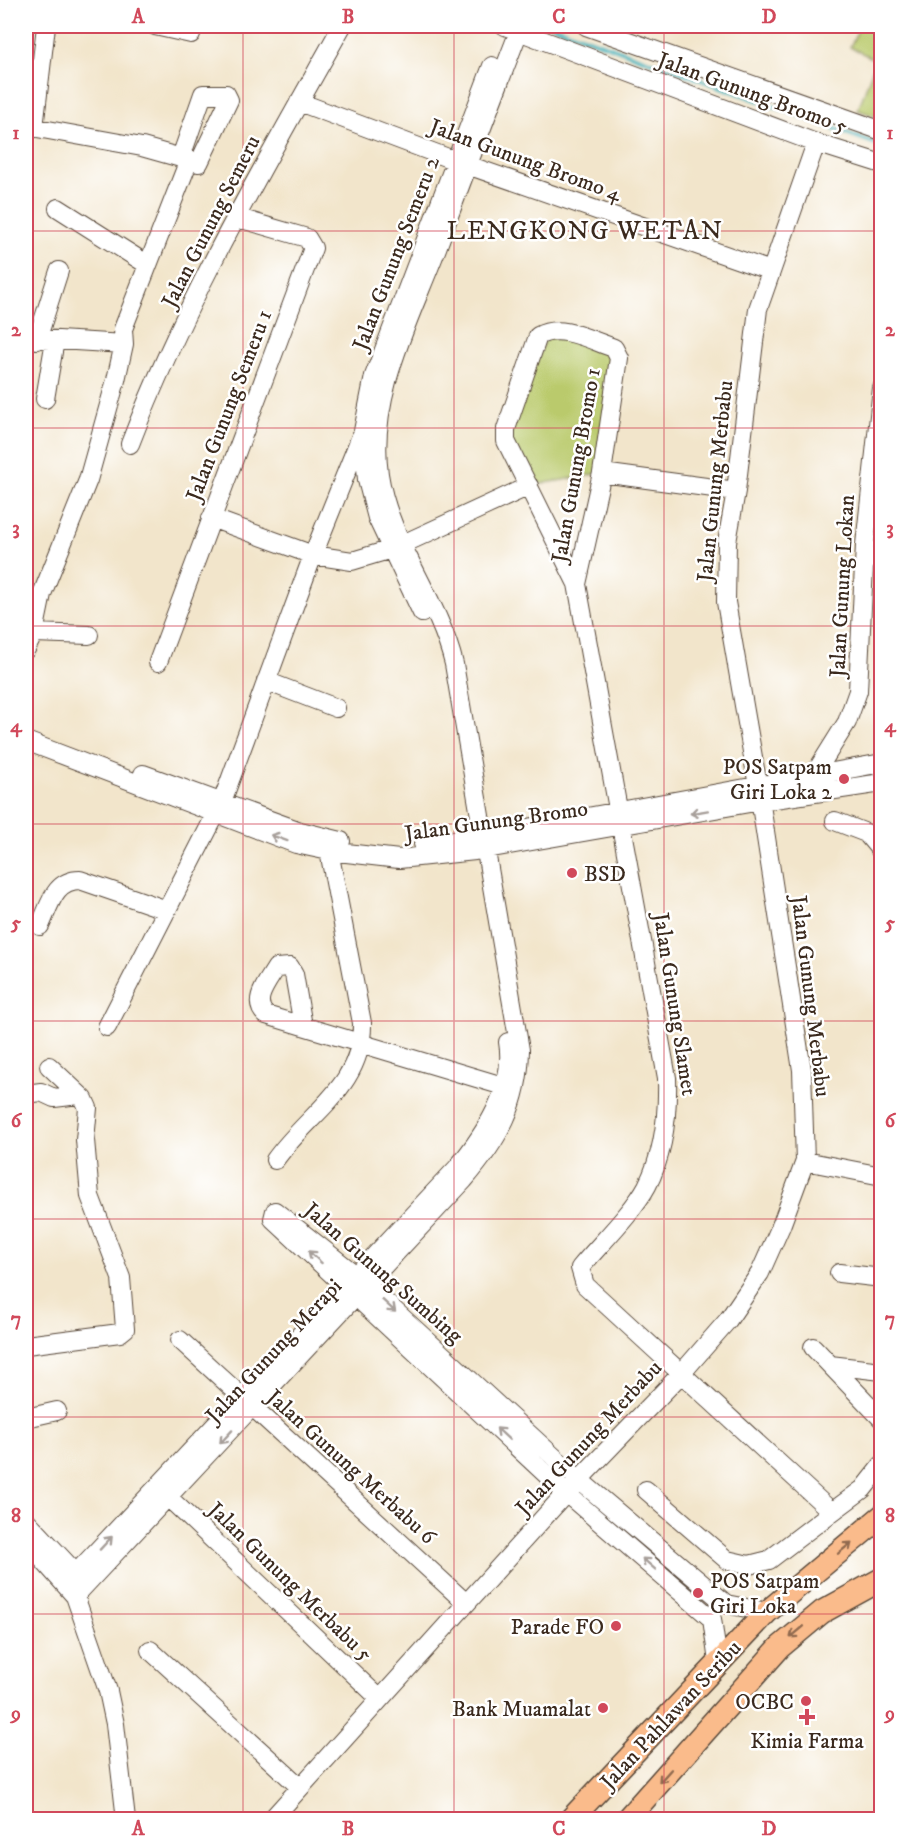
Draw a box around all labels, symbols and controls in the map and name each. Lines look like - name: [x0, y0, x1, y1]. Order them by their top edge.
- text: A: [131, 5, 146, 30]
- text: B: [342, 5, 354, 30]
- text: C: [552, 5, 566, 30]
- text: D: [762, 5, 777, 30]
- street label: Jalan Gunung Bromo 5: [652, 46, 851, 140]
- street label: Jalan Gunung Bromo 4: [424, 112, 626, 208]
- text: 1: [12, 121, 20, 146]
- text: 1: [886, 121, 894, 146]
- street label: Jalan Gunung Semeru: [155, 131, 266, 314]
- street label: Jalan Gunung Semeru 2: [346, 153, 446, 356]
- district label: LENGKONG WETAN: [446, 215, 724, 248]
- street label: Jalan Gunung Semeru 1: [180, 306, 278, 507]
- text: 2: [11, 318, 22, 343]
- text: 2: [885, 318, 896, 343]
- street label: Jalan Gunung Bromo 1: [546, 366, 607, 567]
- street label: Jalan Gunung Merbabu: [691, 379, 739, 585]
- street label: Jalan Gunung Lokan: [824, 493, 861, 680]
- text: 3: [12, 516, 20, 541]
- text: 3: [886, 516, 894, 541]
- text: 4: [10, 714, 23, 739]
- text: 4: [884, 714, 897, 739]
- place label: POS Satpam Giri Loka 2: [723, 754, 832, 806]
- marker: POS Satpam Giri Loka 2: [837, 772, 851, 786]
- street label: Jalan Gunung Bromo: [401, 795, 590, 848]
- one-way arrow: [690, 807, 710, 818]
- one-way arrow: [271, 831, 289, 842]
- place label: BSD: [584, 861, 626, 888]
- marker: BSD: [565, 866, 579, 880]
- street label: Jalan Gunung Merbabu: [785, 892, 836, 1098]
- street label: Jalan Gunung Slamet: [646, 909, 702, 1098]
- text: 5: [10, 911, 21, 936]
- text: 5: [884, 911, 895, 936]
- text: 6: [11, 1109, 23, 1134]
- text: 6: [885, 1109, 897, 1134]
- street label: Jalan Gunung Sumbing: [297, 1196, 468, 1350]
- one-way arrow: [308, 1250, 323, 1264]
- street label: Jalan Gunung Merapi: [199, 1273, 348, 1430]
- one-way arrow: [381, 1299, 396, 1313]
- text: 7: [11, 1307, 21, 1332]
- text: 7: [885, 1307, 895, 1332]
- street label: Jalan Gunung Merbabu: [509, 1355, 668, 1523]
- street label: Jalan Gunung Merbabu 6: [259, 1383, 442, 1551]
- one-way arrow: [496, 1426, 511, 1441]
- one-way arrow: [218, 1429, 233, 1444]
- street label: Jalan Gunung Merbabu 5: [201, 1495, 378, 1668]
- text: 8: [11, 1504, 21, 1529]
- text: 8: [885, 1504, 895, 1529]
- one-way arrow: [99, 1536, 113, 1551]
- one-way arrow: [837, 1541, 852, 1555]
- one-way arrow: [641, 1557, 656, 1571]
- place label: POS Satpam Giri Loka: [710, 1568, 819, 1620]
- marker: POS Satpam Giri Loka: [691, 1586, 705, 1600]
- place label: Parade FO: [510, 1614, 604, 1641]
- marker: Parade FO: [609, 1619, 623, 1633]
- one-way arrow: [790, 1625, 805, 1639]
- street label: Jalan Pahlawan Seribu: [594, 1635, 747, 1797]
- place label: OCBC: [735, 1689, 794, 1716]
- marker: OCBC: [799, 1694, 813, 1708]
- place label: Bank Muamalat: [452, 1696, 591, 1723]
- marker: Bank Muamalat: [596, 1701, 610, 1715]
- text: 9: [9, 1702, 21, 1727]
- text: 9: [883, 1702, 895, 1727]
- marker: Kimia Farma: [800, 1710, 814, 1724]
- place label: Kimia Farma: [750, 1728, 864, 1755]
- one-way arrow: [658, 1768, 672, 1783]
- text: A: [131, 1817, 146, 1842]
- text: B: [342, 1817, 354, 1842]
- text: C: [552, 1817, 566, 1842]
- text: D: [762, 1817, 777, 1842]

